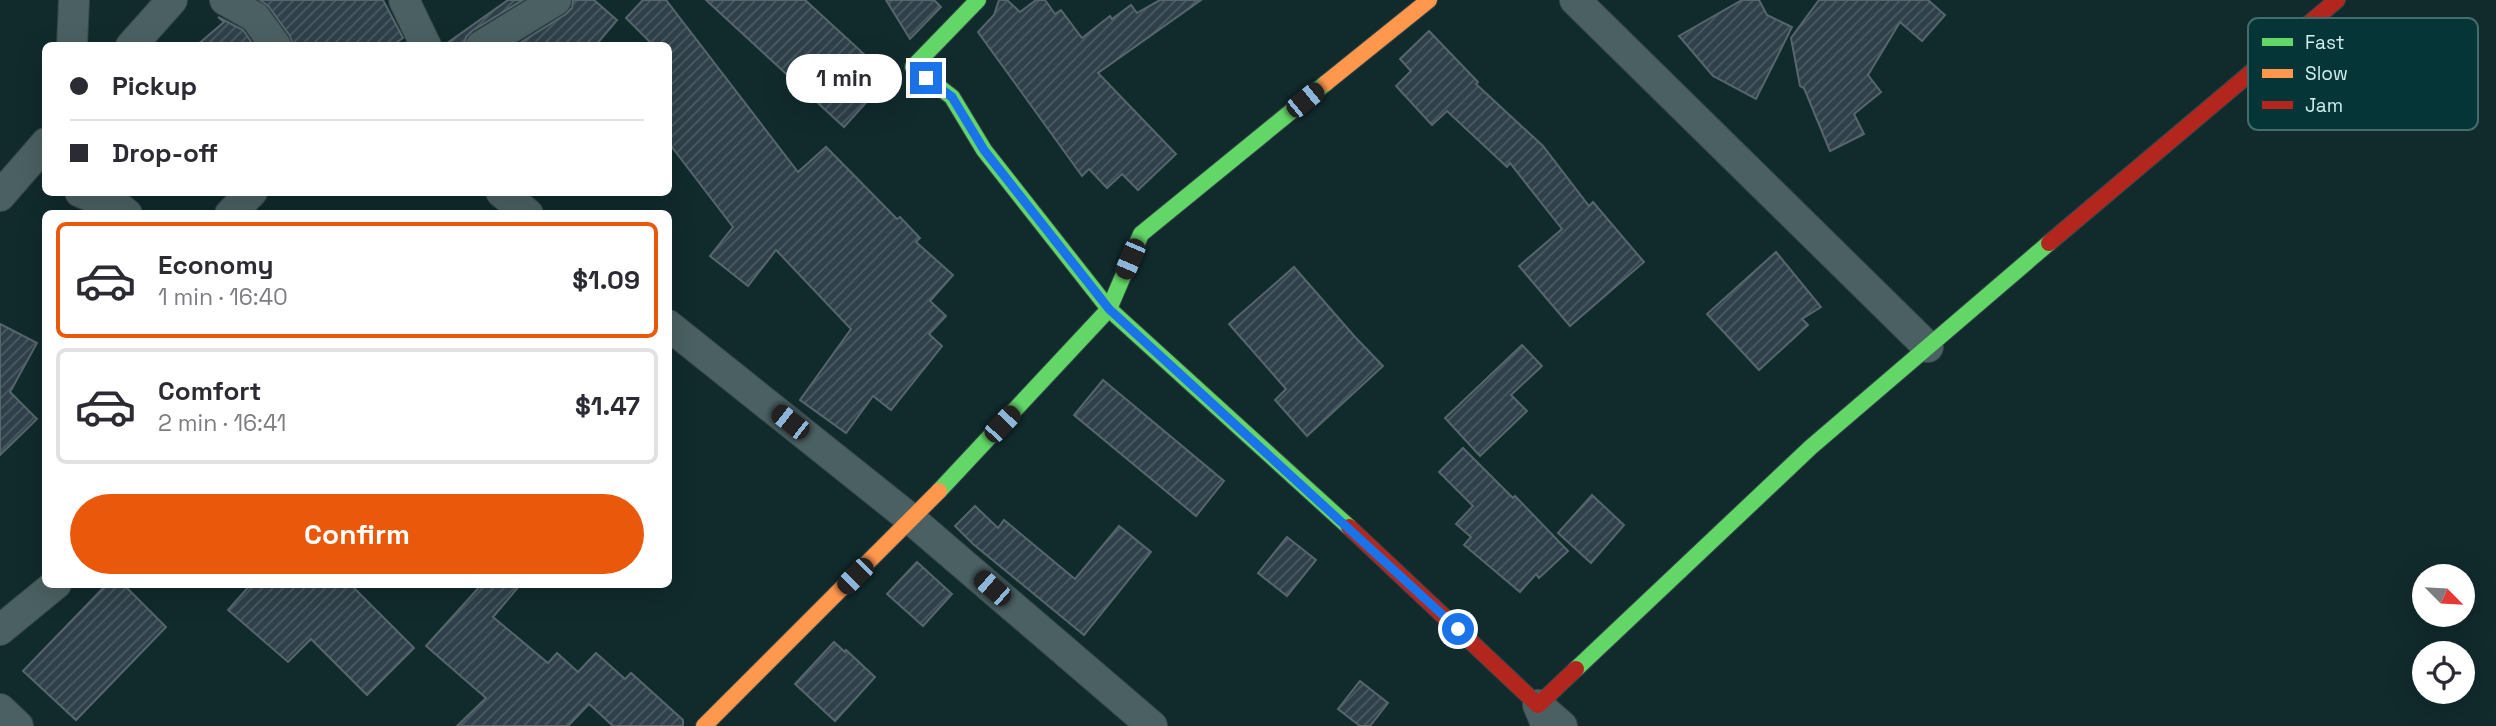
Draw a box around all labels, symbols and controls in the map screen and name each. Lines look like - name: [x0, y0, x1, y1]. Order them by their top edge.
- legend: [2248, 18, 2478, 130]
- text: Fast: [2305, 30, 2345, 55]
- callout: 1 min: [786, 54, 902, 102]
- text: Slow: [2305, 61, 2348, 86]
- route end: [910, 62, 942, 94]
- text: 1 min: [816, 63, 872, 93]
- text: Pickup: [112, 69, 197, 103]
- car: [1283, 79, 1328, 121]
- text: Jam: [2305, 93, 2343, 118]
- text: Drop-off: [112, 136, 218, 170]
- car: [1113, 236, 1148, 282]
- text: Economy: [158, 248, 274, 282]
- icon: car: [74, 249, 137, 312]
- text: $1.09: [572, 263, 640, 297]
- text: 1 min · 16:40: [158, 282, 288, 312]
- text: Comfort: [158, 374, 261, 408]
- icon: car: [74, 375, 137, 438]
- text: $1.47: [575, 389, 640, 423]
- car: [767, 401, 814, 443]
- car: [980, 401, 1025, 447]
- text: 2 min · 16:41: [158, 408, 286, 438]
- button: Confirm: [70, 494, 644, 574]
- car: [833, 554, 878, 598]
- north arrow: [2412, 564, 2474, 626]
- map controls: [2412, 564, 2475, 704]
- car: [970, 566, 1015, 610]
- route start: [1442, 613, 1474, 645]
- button: locate: [2412, 641, 2475, 704]

